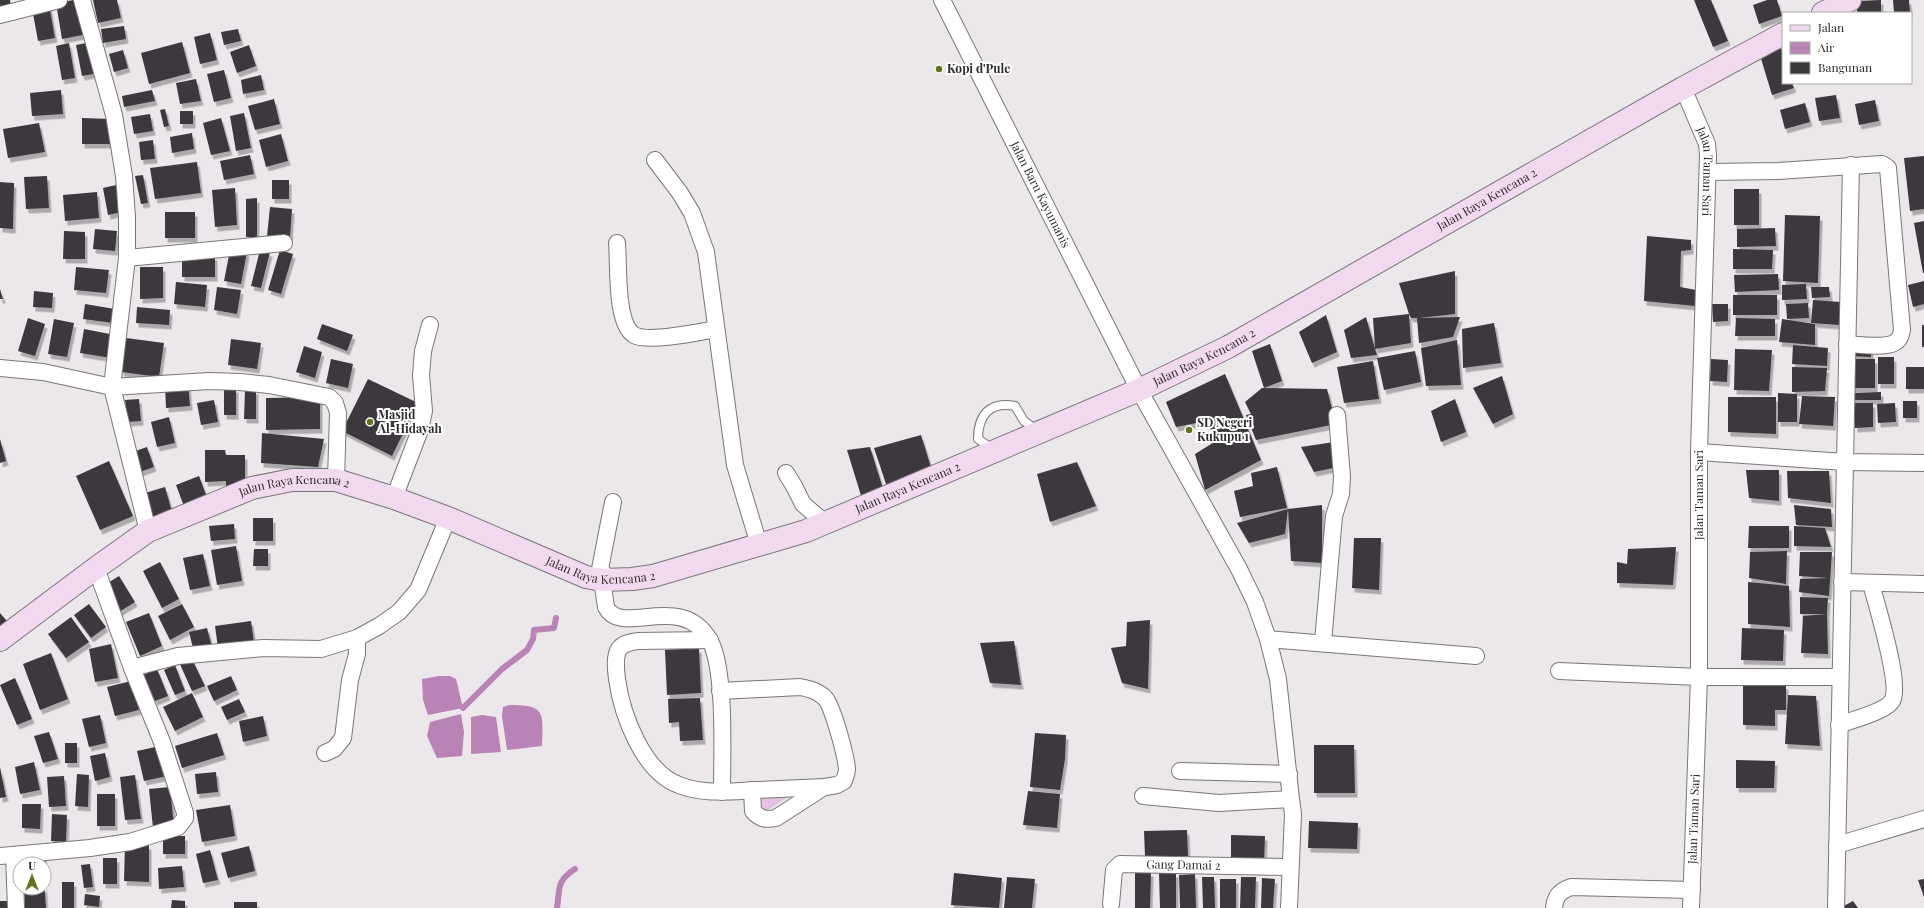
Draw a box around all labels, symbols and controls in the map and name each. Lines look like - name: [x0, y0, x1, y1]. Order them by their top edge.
- legend: [1782, 12, 1912, 84]
- text: Jalan: [1817, 19, 1844, 35]
- text: Air: [1817, 39, 1835, 55]
- text: Bangunan: [1818, 59, 1872, 75]
- place label: Kopi d'Pule: [947, 60, 1010, 76]
- marker: Kopi d'Pule: [934, 64, 944, 74]
- street label: Jalan Taman Sari: [1693, 123, 1717, 217]
- street label: Jalan Baru Kayumanis: [1007, 137, 1075, 250]
- street label: Jalan Raya Kencana 2: [1433, 164, 1540, 234]
- street label: Jalan Raya Kencana 2: [1149, 324, 1258, 390]
- place label: Masjid Al-Hidayah: [377, 406, 442, 436]
- place label: SD Negeri Kukupu 1: [1197, 414, 1253, 444]
- marker: Masjid Al-Hidayah: [365, 417, 375, 427]
- marker: SD Negeri Kukupu 1: [1184, 425, 1194, 435]
- street label: Jalan Taman Sari: [1690, 449, 1706, 541]
- street label: Jalan Raya Kencana 2: [852, 458, 962, 517]
- street label: Jalan Raya Kencana 2: [235, 471, 352, 500]
- street label: Jalan Raya Kencana 2: [543, 552, 656, 587]
- street label: Jalan Taman Sari: [1683, 773, 1703, 865]
- street label: Gang Damai 2: [1146, 855, 1221, 873]
- north arrow: [12, 856, 52, 896]
- text: U: [28, 858, 36, 873]

